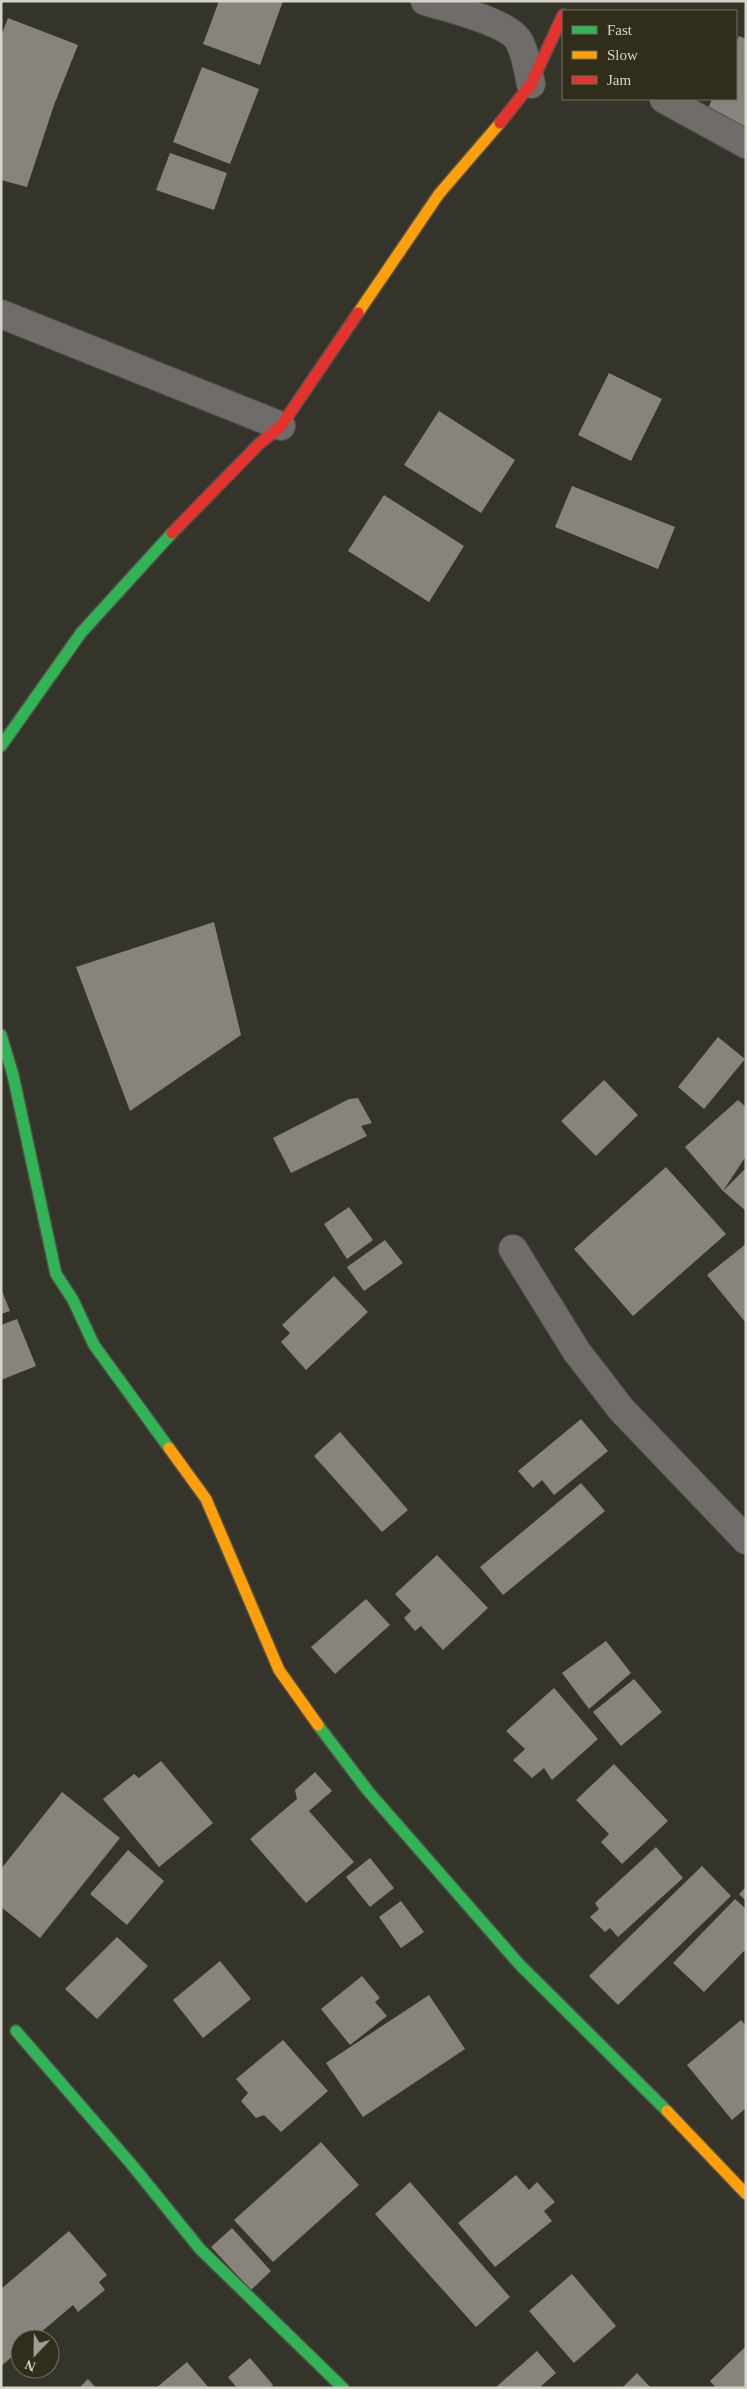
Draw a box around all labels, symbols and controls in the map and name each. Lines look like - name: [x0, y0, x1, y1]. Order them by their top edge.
- legend: [562, 10, 737, 100]
- text: Fast: [607, 22, 633, 38]
- text: Slow: [607, 47, 638, 63]
- text: Jam: [607, 72, 631, 88]
- north arrow: [10, 2329, 60, 2379]
- text: N: [23, 2357, 38, 2374]

